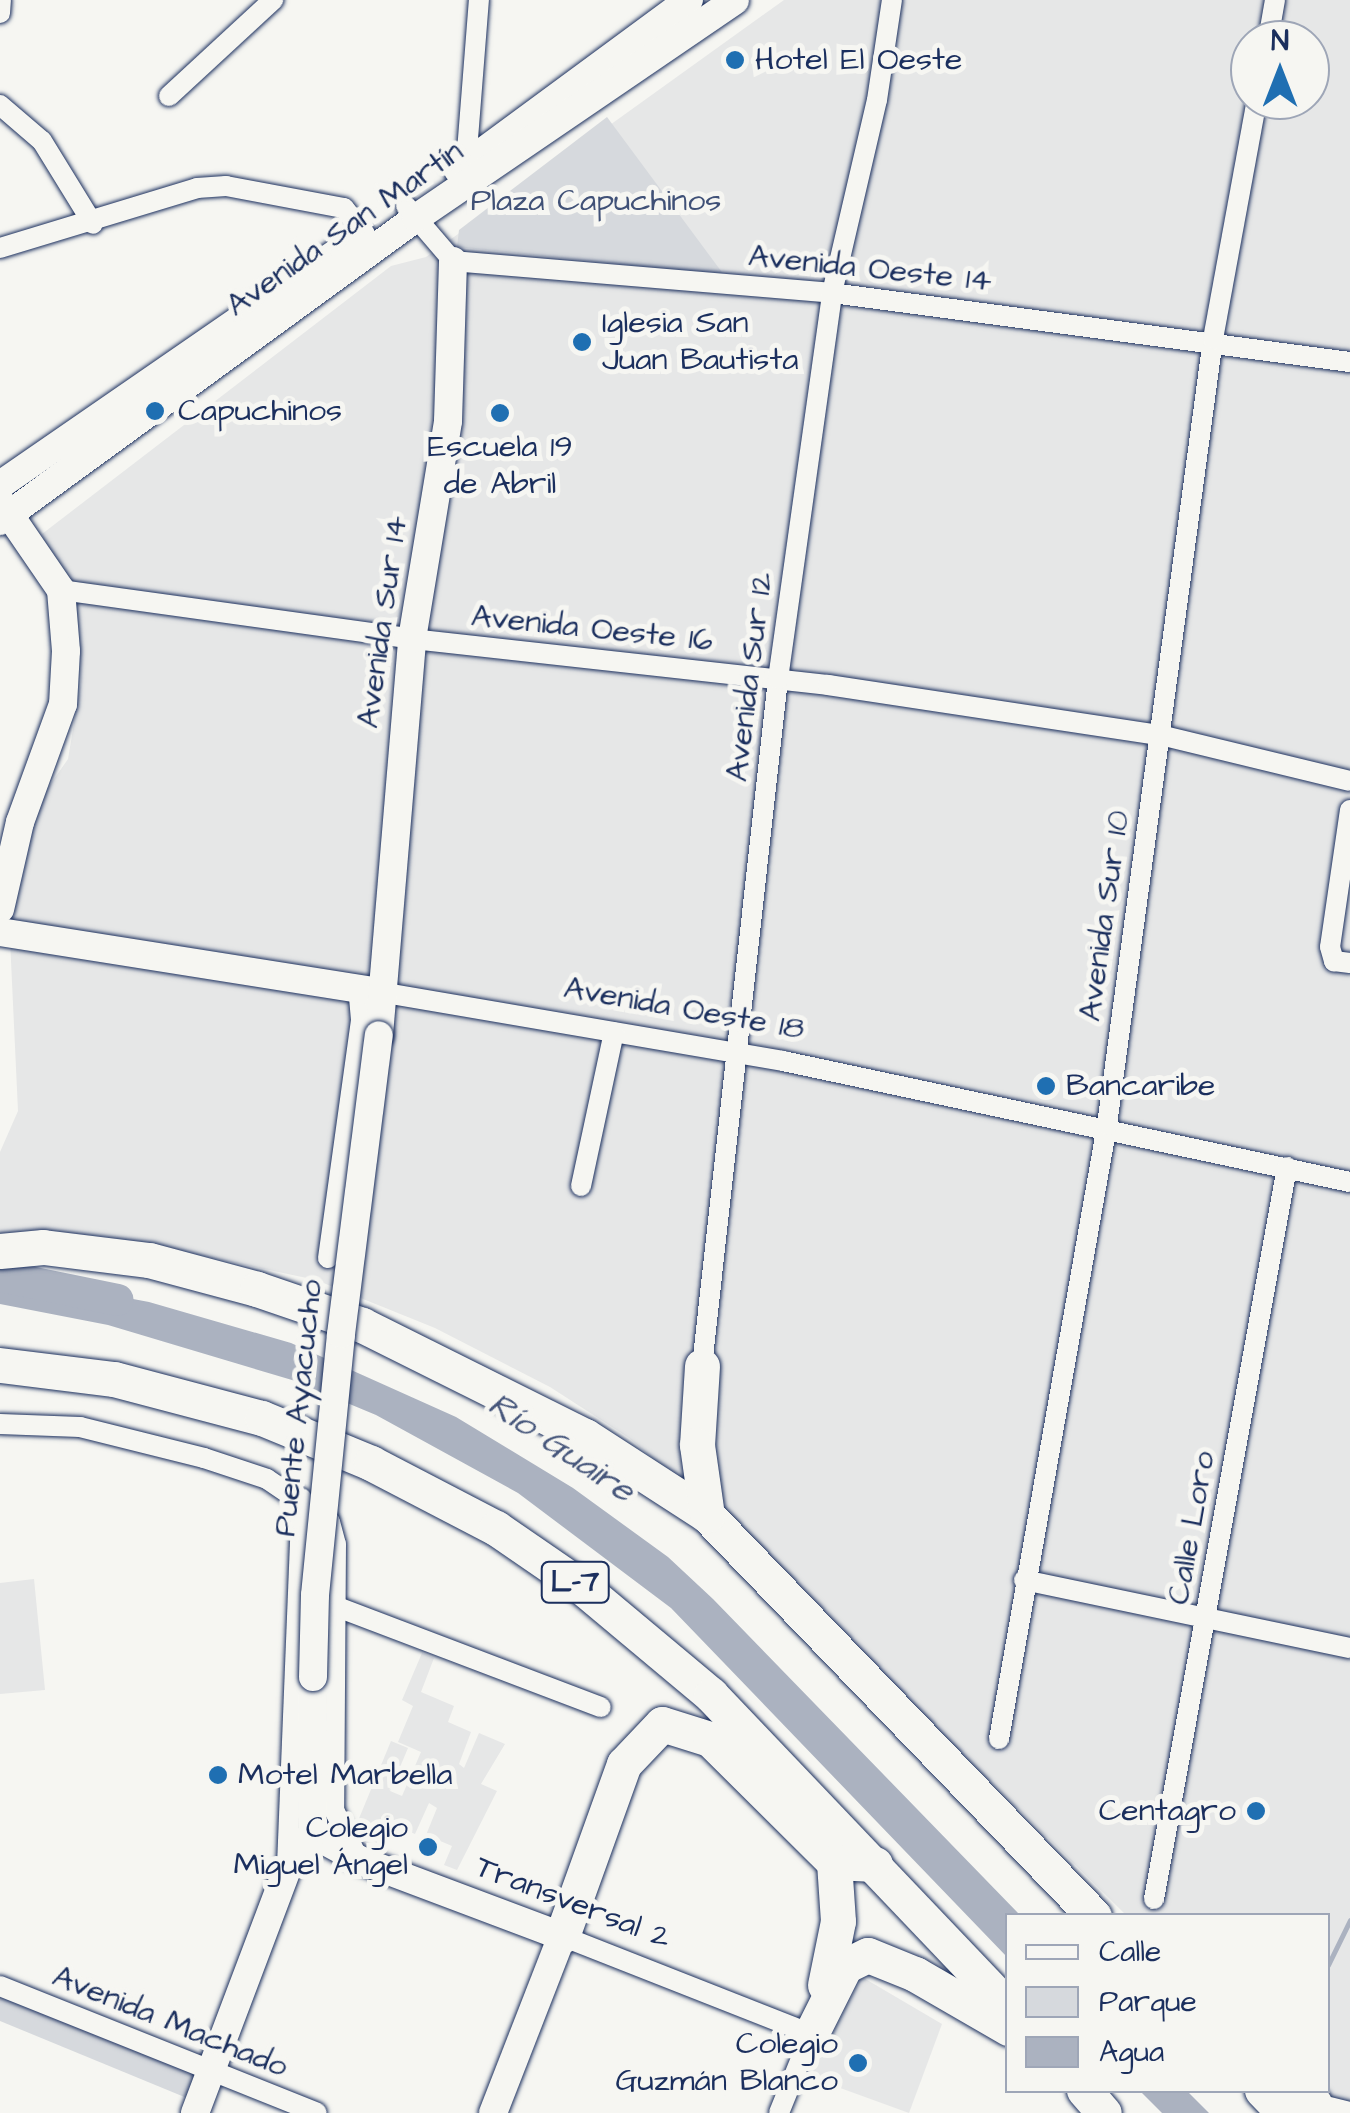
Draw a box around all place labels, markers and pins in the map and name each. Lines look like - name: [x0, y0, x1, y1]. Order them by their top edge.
- place label: Hotel El Oeste: [755, 41, 962, 79]
- marker: Hotel El Oeste: [724, 49, 746, 71]
- place label: Iglesia San Juan Bautista: [602, 305, 799, 380]
- marker: Iglesia San Juan Bautista: [571, 331, 593, 353]
- place label: Capuchinos: [178, 392, 342, 430]
- marker: Capuchinos: [142, 398, 168, 424]
- marker: Escuela 19 de Abril: [489, 402, 511, 424]
- place label: Escuela 19 de Abril: [427, 429, 573, 504]
- place label: Bancaribe: [1066, 1067, 1215, 1105]
- marker: Bancaribe: [1035, 1075, 1057, 1097]
- place label: Motel Marbella: [238, 1756, 453, 1794]
- marker: Motel Marbella: [207, 1764, 229, 1786]
- place label: Centagro: [1099, 1792, 1236, 1830]
- marker: Centagro: [1245, 1800, 1267, 1822]
- place label: Colegio Miguel Ángel: [233, 1810, 408, 1885]
- marker: Colegio Miguel Ángel: [417, 1836, 439, 1858]
- place label: Colegio Guzmán Blanco: [615, 2026, 838, 2101]
- marker: Colegio Guzmán Blanco: [847, 2052, 869, 2074]

